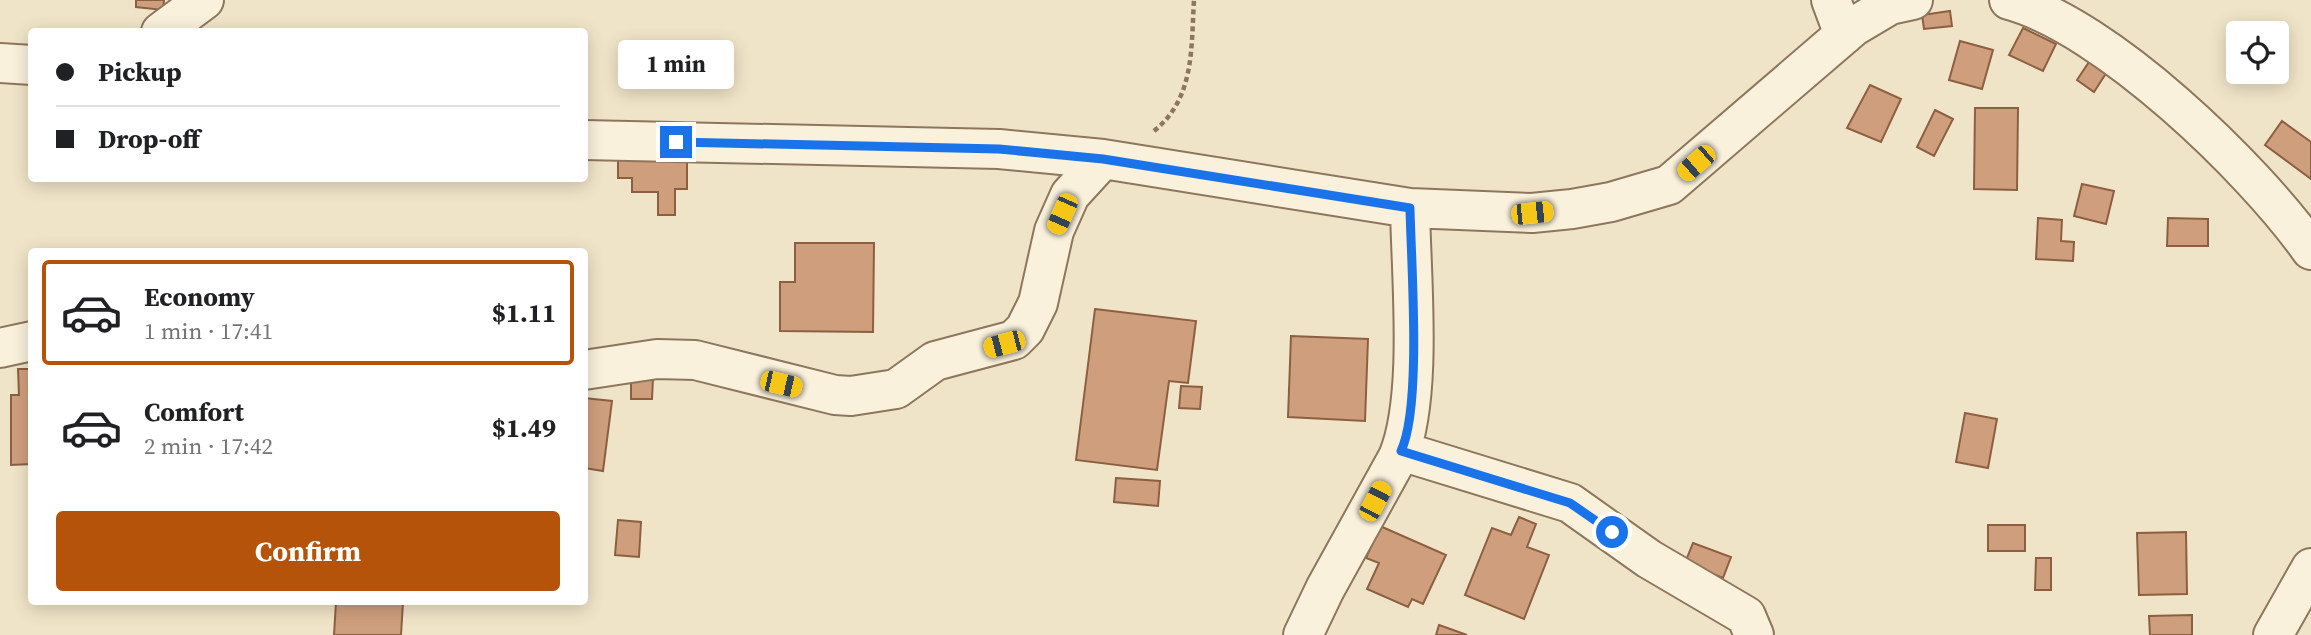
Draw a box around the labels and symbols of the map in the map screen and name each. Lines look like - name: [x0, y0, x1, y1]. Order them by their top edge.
- callout: 1 min: [618, 40, 734, 90]
- route end: [660, 126, 692, 158]
- car: [1674, 141, 1719, 185]
- car: [1044, 191, 1081, 237]
- car: [1511, 200, 1554, 226]
- car: [981, 328, 1028, 360]
- car: [759, 369, 804, 399]
- car: [1356, 478, 1395, 524]
- route start: [1596, 516, 1628, 548]

